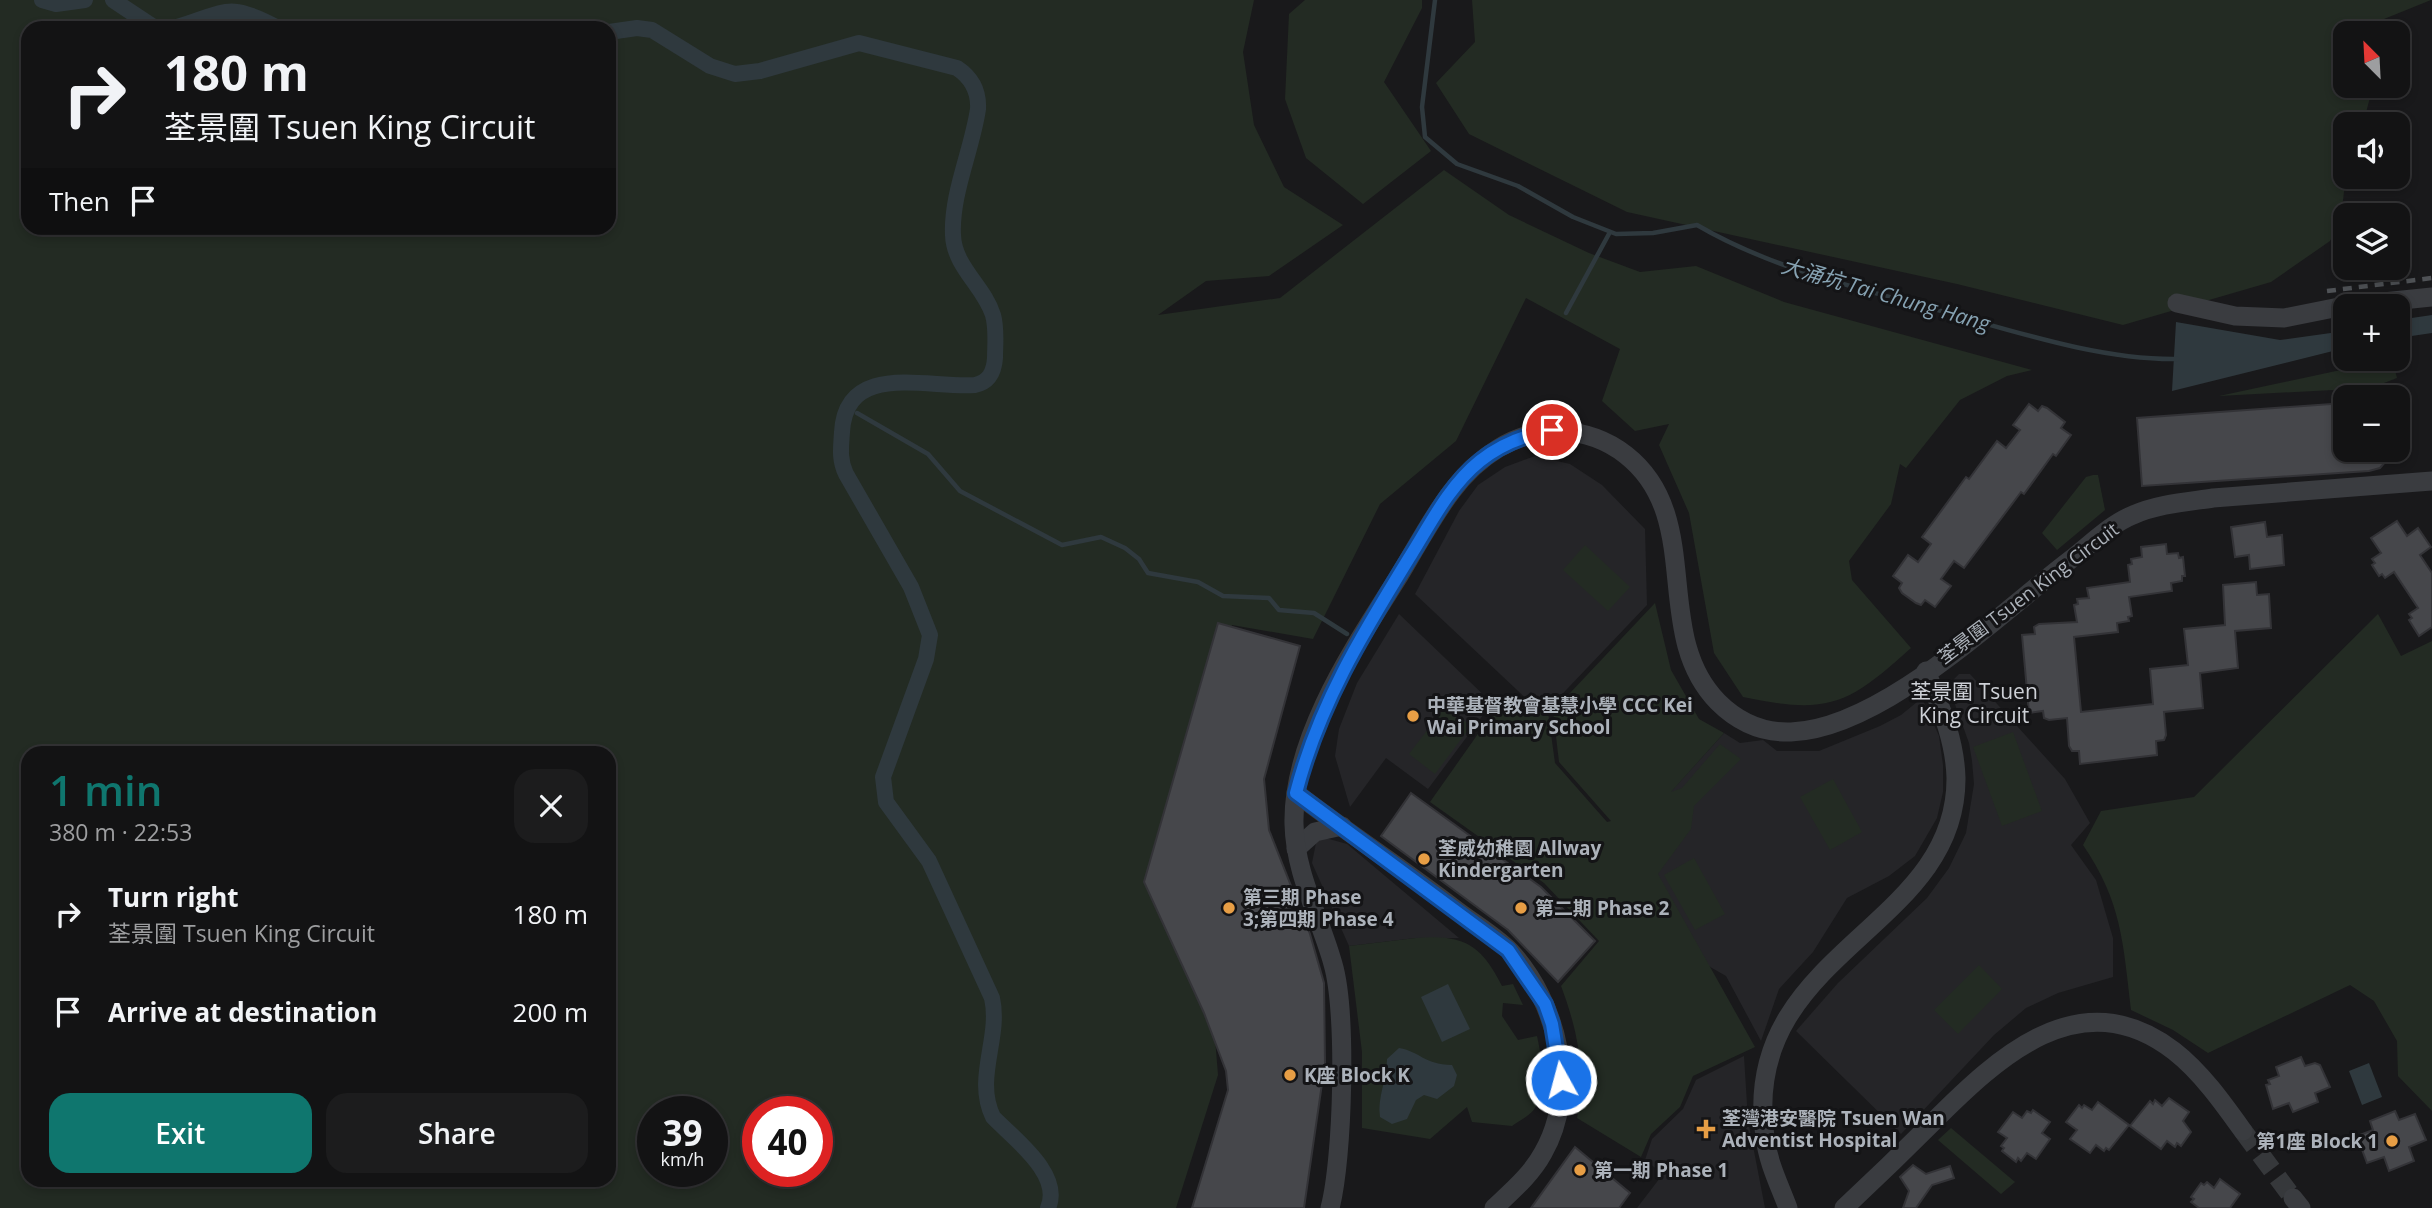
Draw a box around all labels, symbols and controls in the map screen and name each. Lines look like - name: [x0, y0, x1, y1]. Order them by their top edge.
- north arrow: [2333, 21, 2410, 98]
- map controls: [2333, 21, 2410, 462]
- text: 180 m: [164, 39, 309, 105]
- icon: right: [49, 49, 140, 140]
- text: 荃景圍 Tsuen King Circuit: [164, 105, 535, 148]
- button: sound: [2333, 112, 2410, 189]
- icon: arrive: [124, 182, 162, 220]
- text: Then: [49, 183, 110, 219]
- button: layers: [2333, 203, 2410, 280]
- water label: 大涌坑 Tai Chung Hang: [1778, 251, 1995, 337]
- button: +: [2333, 294, 2410, 371]
- button: −: [2333, 385, 2410, 462]
- pin: [1522, 400, 1582, 460]
- icon: arrive: [1533, 411, 1571, 449]
- street label: 荃景圍 Tsuen King Circuit: [1932, 516, 2124, 670]
- district label: 荃景圍 Tsuen King Circuit: [1910, 677, 2038, 729]
- place label: 中華基督教會基慧小學 CCC Kei Wai Primary School: [1427, 692, 1693, 740]
- marker: 中華基督教會基慧小學 CCC Kei Wai Primary School: [1405, 708, 1421, 724]
- text: 1 min: [49, 761, 162, 818]
- button: close: [514, 769, 588, 843]
- text: 380 m · 22:53: [49, 816, 192, 848]
- place label: 荃威幼稚園 Allway Kindergarten: [1438, 835, 1601, 883]
- marker: 荃威幼稚園 Allway Kindergarten: [1416, 851, 1432, 867]
- text: Turn right: [108, 879, 239, 915]
- place label: 第三期 Phase 3;第四期 Phase 4: [1243, 884, 1394, 932]
- icon: right: [49, 895, 87, 933]
- place label: 第二期 Phase 2: [1535, 895, 1669, 921]
- text: 180 m: [513, 896, 588, 932]
- marker: 第三期 Phase 3;第四期 Phase 4: [1221, 900, 1237, 916]
- marker: 第二期 Phase 2: [1513, 900, 1529, 916]
- text: 荃景圍 Tsuen King Circuit: [108, 917, 375, 949]
- icon: arrive: [49, 993, 87, 1031]
- text: Arrive at destination: [108, 994, 377, 1030]
- text: 200 m: [513, 994, 588, 1030]
- position arrow: [1524, 1043, 1598, 1117]
- place label: K座 Block K: [1304, 1062, 1410, 1088]
- marker: K座 Block K: [1282, 1067, 1298, 1083]
- button: Exit: [49, 1093, 312, 1173]
- button: Share: [326, 1093, 588, 1173]
- speed limit sign: 40: [742, 1096, 833, 1187]
- place label: 荃灣港安醫院 Tsuen Wan Adventist Hospital: [1722, 1105, 1945, 1153]
- text: 39: [662, 1109, 703, 1156]
- marker: 荃灣港安醫院 Tsuen Wan Adventist Hospital: [1696, 1119, 1716, 1139]
- place label: 第1座 Block 1: [2257, 1128, 2378, 1154]
- marker: 第1座 Block 1: [2384, 1133, 2400, 1149]
- text: km/h: [661, 1147, 704, 1171]
- place label: 第一期 Phase 1: [1594, 1157, 1728, 1183]
- marker: 第一期 Phase 1: [1572, 1162, 1588, 1178]

